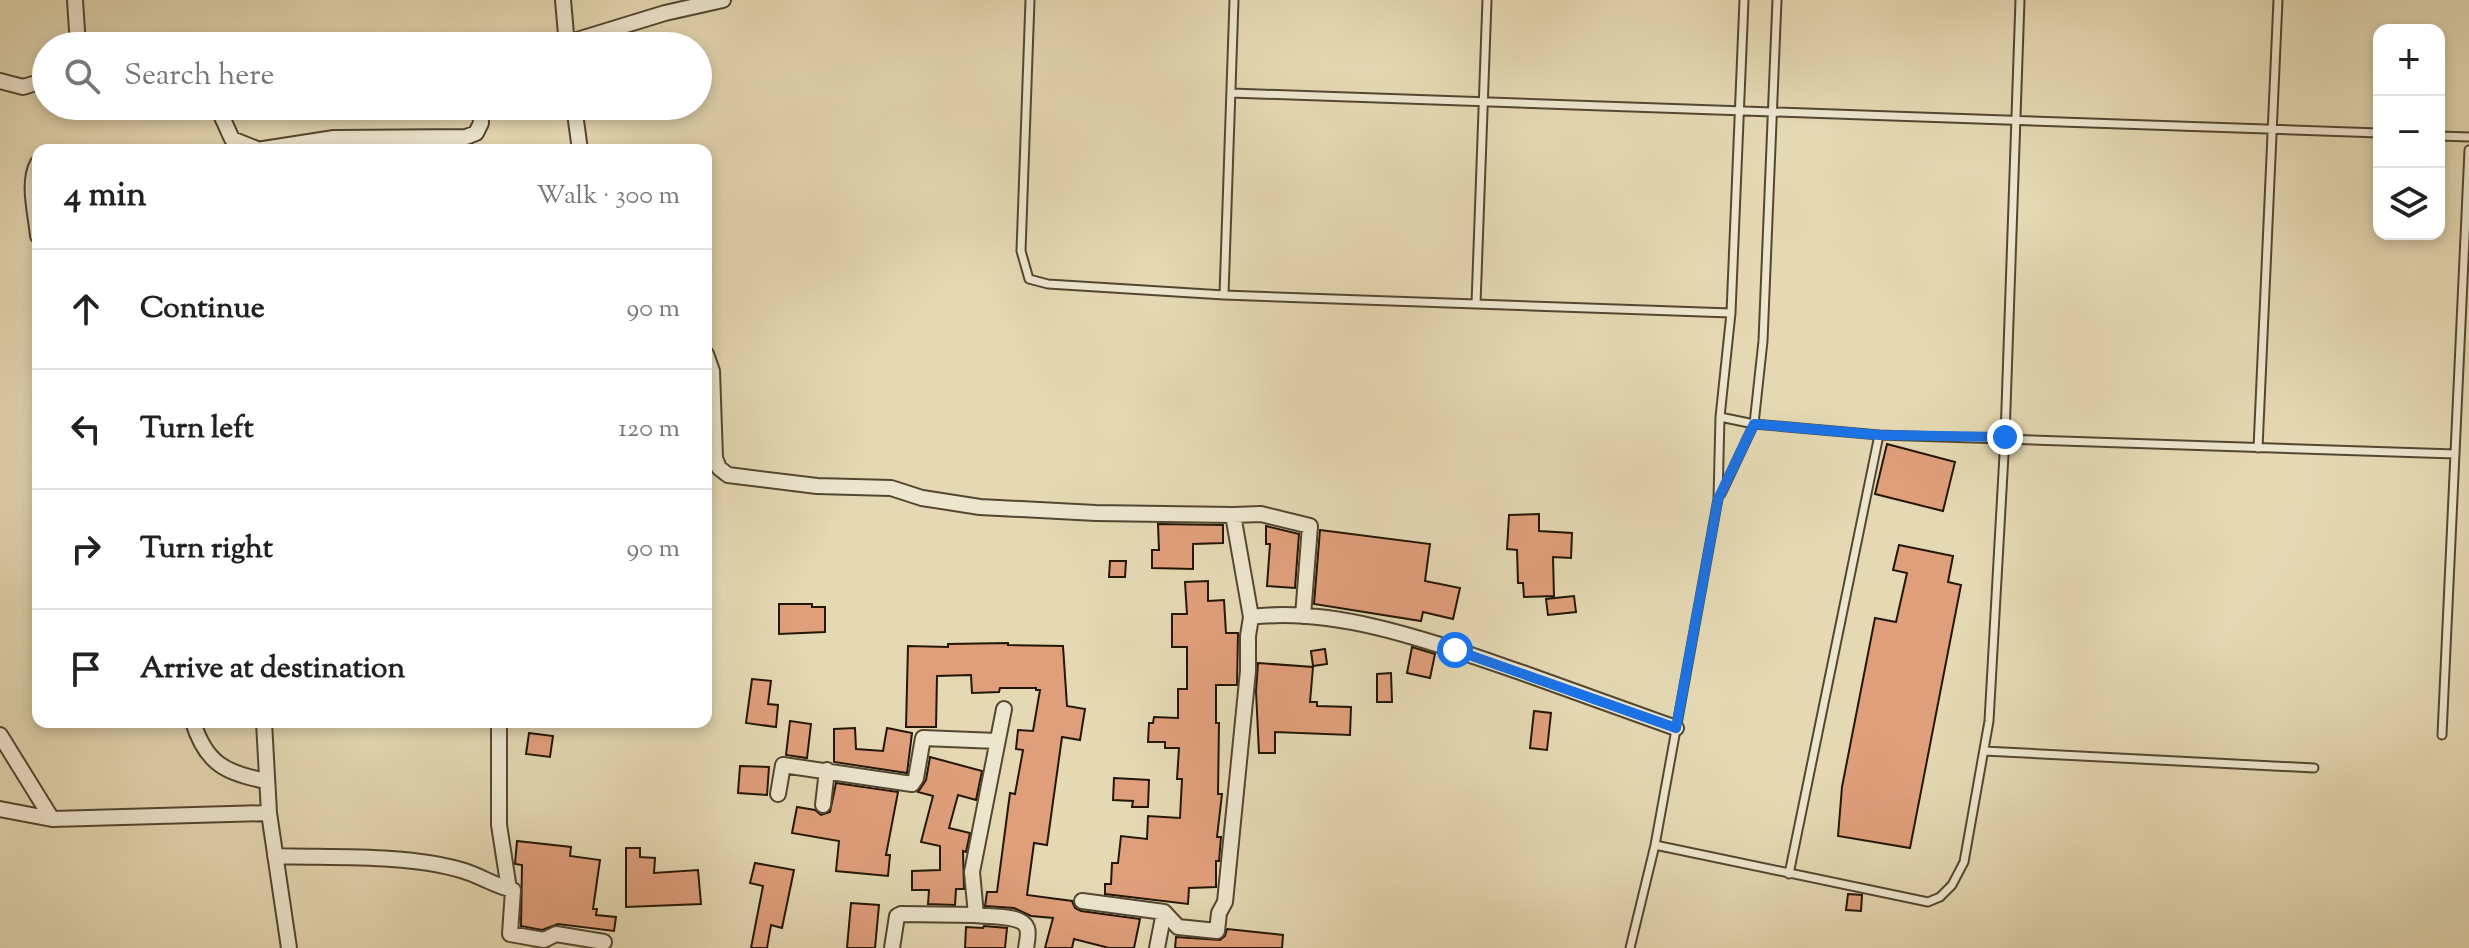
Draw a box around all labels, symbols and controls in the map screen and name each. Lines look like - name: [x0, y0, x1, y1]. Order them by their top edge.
- map controls: [2373, 24, 2445, 240]
- button: +: [2373, 24, 2445, 96]
- search box: [32, 32, 712, 120]
- icon: search: [60, 54, 104, 98]
- text: Search here: [124, 55, 274, 98]
- button: −: [2373, 96, 2445, 168]
- button: layers: [2373, 168, 2445, 240]
- text: 4 min: [64, 172, 146, 221]
- text: Walk · 300 m: [537, 178, 680, 215]
- icon: ahead: [64, 287, 108, 331]
- text: Continue: [140, 288, 265, 331]
- text: 90 m: [627, 291, 680, 328]
- icon: left: [64, 407, 108, 451]
- text: Turn left: [140, 408, 254, 451]
- text: 120 m: [618, 411, 680, 448]
- route end: [1987, 419, 2023, 455]
- icon: right: [64, 527, 108, 571]
- text: Turn right: [140, 528, 273, 571]
- text: 90 m: [627, 531, 680, 568]
- route start: [1437, 632, 1473, 668]
- icon: arrive: [64, 647, 108, 691]
- text: Arrive at destination: [140, 648, 405, 691]

